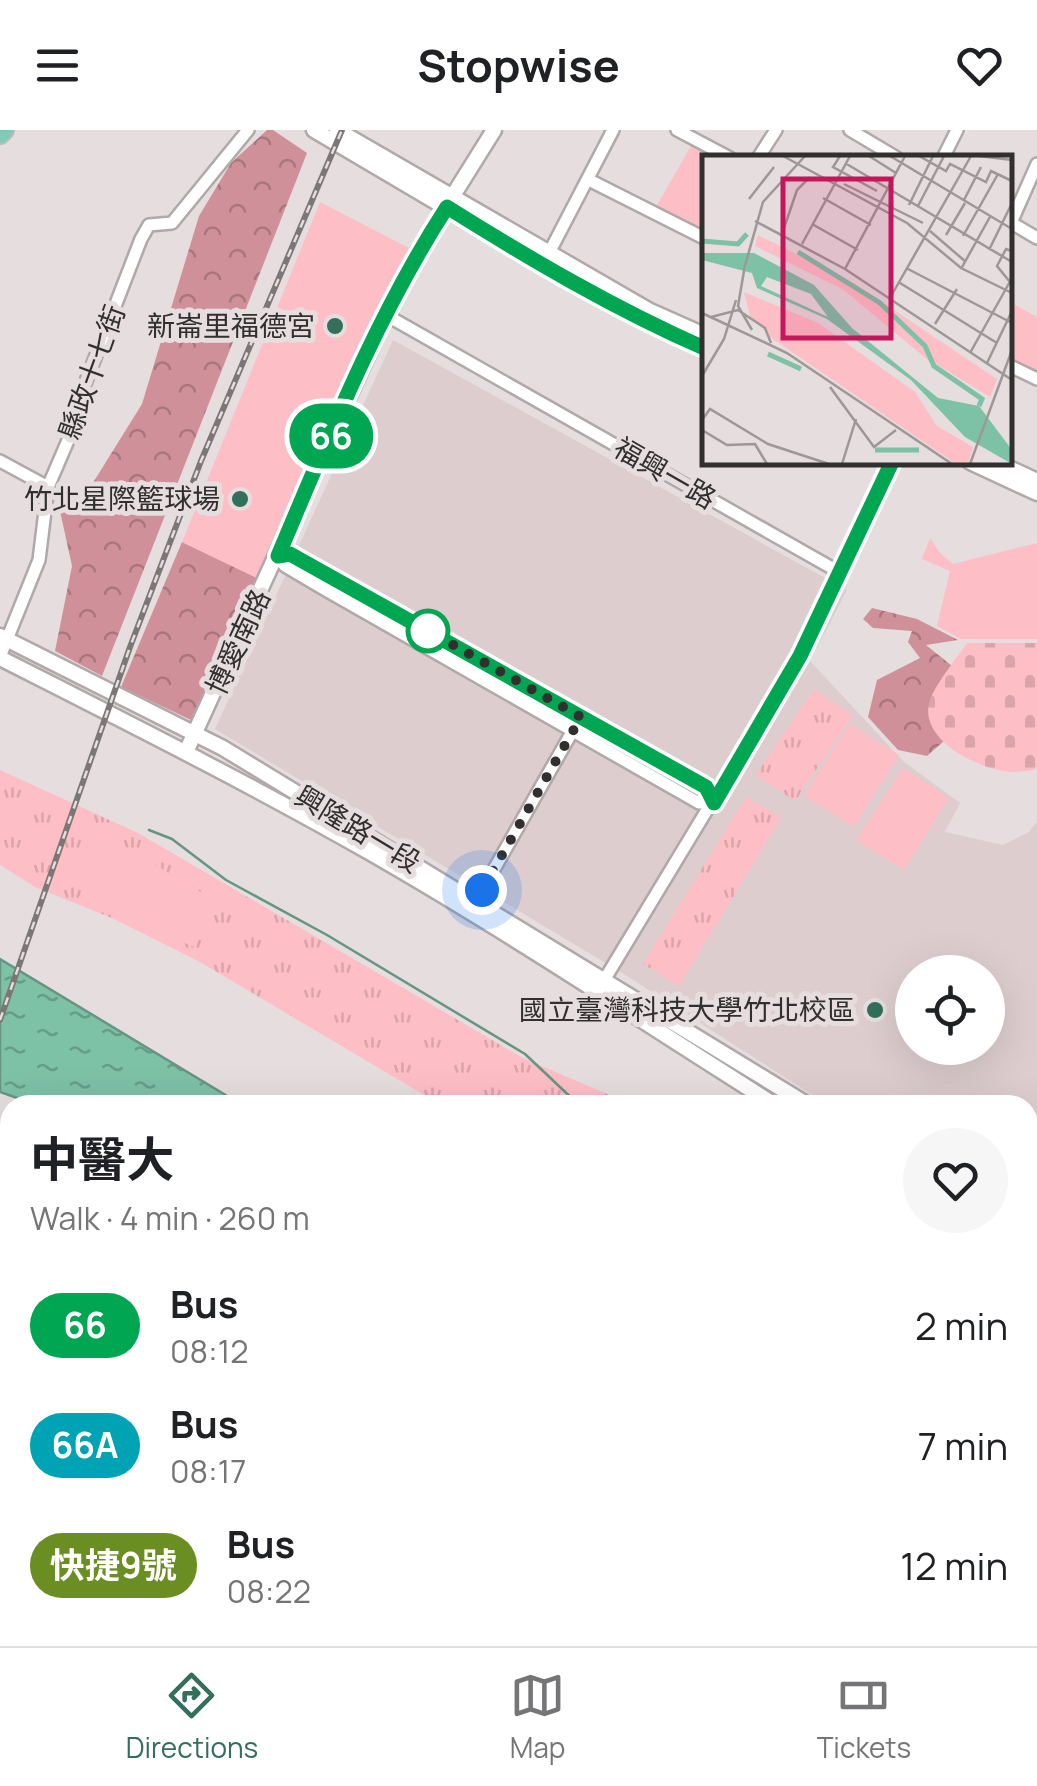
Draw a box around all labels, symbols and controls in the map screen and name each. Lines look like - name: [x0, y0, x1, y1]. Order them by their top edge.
- text: Stopwise: [417, 34, 620, 96]
- icon: menu: [30, 38, 85, 93]
- icon: heart: [952, 38, 1007, 93]
- inset map: [702, 155, 1012, 465]
- street label: 縣政十七街: [49, 299, 133, 444]
- place label: 新崙里福德宮: [147, 306, 315, 344]
- marker: 新崙里福德宮: [324, 315, 346, 337]
- line badge: 66: [286, 404, 376, 468]
- text: 66: [309, 412, 353, 460]
- street label: 福興一路: [607, 428, 724, 517]
- place label: 竹北星際籃球場: [24, 479, 220, 517]
- marker: 竹北星際籃球場: [229, 488, 251, 510]
- street label: 博愛南路: [196, 583, 278, 700]
- unlabelled marker: [407, 610, 449, 652]
- street label: 興隆路一段: [289, 776, 428, 880]
- your location: [457, 865, 507, 915]
- map controls: [895, 955, 1005, 1065]
- button: locate: [895, 955, 1005, 1065]
- place label: 國立臺灣科技大學竹北校區: [519, 990, 855, 1028]
- marker: 國立臺灣科技大學竹北校區: [864, 999, 886, 1021]
- text: 中醫大: [30, 1126, 174, 1191]
- button: heart: [903, 1128, 1008, 1233]
- text: Walk · 4 min · 260 m: [30, 1196, 310, 1240]
- text: Bus: [170, 1277, 238, 1329]
- text: 2 min: [915, 1299, 1008, 1351]
- text: 66: [63, 1301, 107, 1349]
- text: 08:12: [170, 1329, 248, 1373]
- text: Bus: [170, 1397, 238, 1449]
- text: 7 min: [918, 1419, 1008, 1471]
- text: 66A: [52, 1421, 118, 1469]
- text: 08:17: [170, 1449, 246, 1493]
- text: Bus: [227, 1517, 295, 1569]
- text: 12 min: [900, 1539, 1008, 1591]
- text: 快捷9號: [50, 1541, 177, 1589]
- text: 08:22: [227, 1569, 311, 1613]
- tab: Directions: [126, 1668, 258, 1766]
- tab: Map: [510, 1668, 565, 1766]
- tab: Tickets: [817, 1668, 911, 1766]

